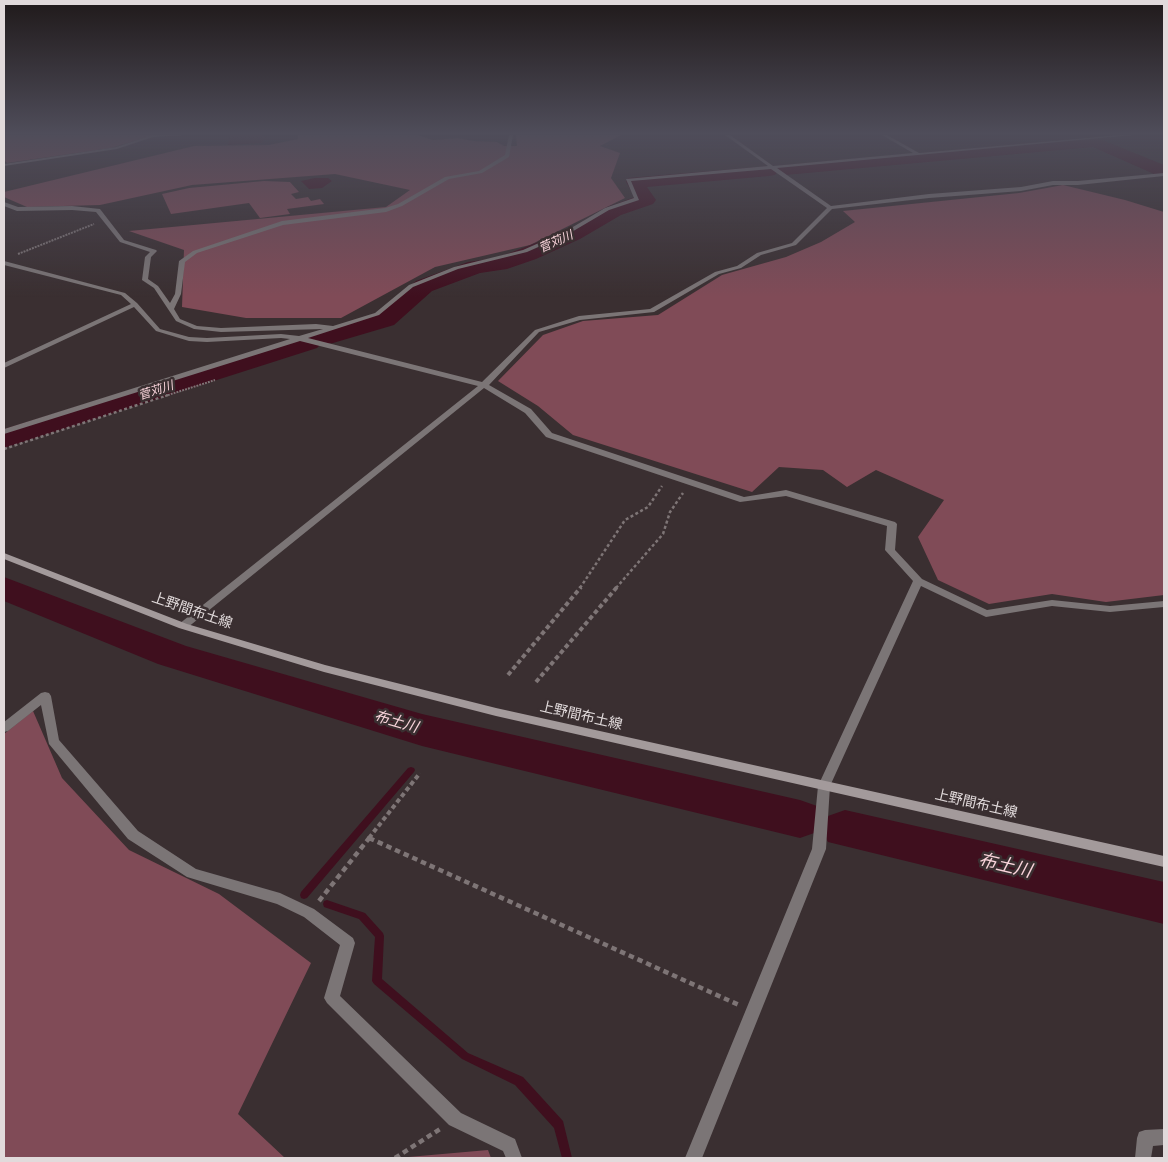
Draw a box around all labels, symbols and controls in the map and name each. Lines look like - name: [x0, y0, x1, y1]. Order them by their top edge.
- water label: 菅苅川: [537, 228, 575, 256]
- water label: 菅苅川: [137, 379, 175, 403]
- street label: 上野間布土線: [150, 589, 234, 633]
- street label: 上野間布土線: [538, 698, 624, 734]
- water label: 布土川: [372, 707, 420, 737]
- street label: 上野間布土線: [933, 786, 1019, 822]
- water label: 布土川: [976, 849, 1034, 883]

